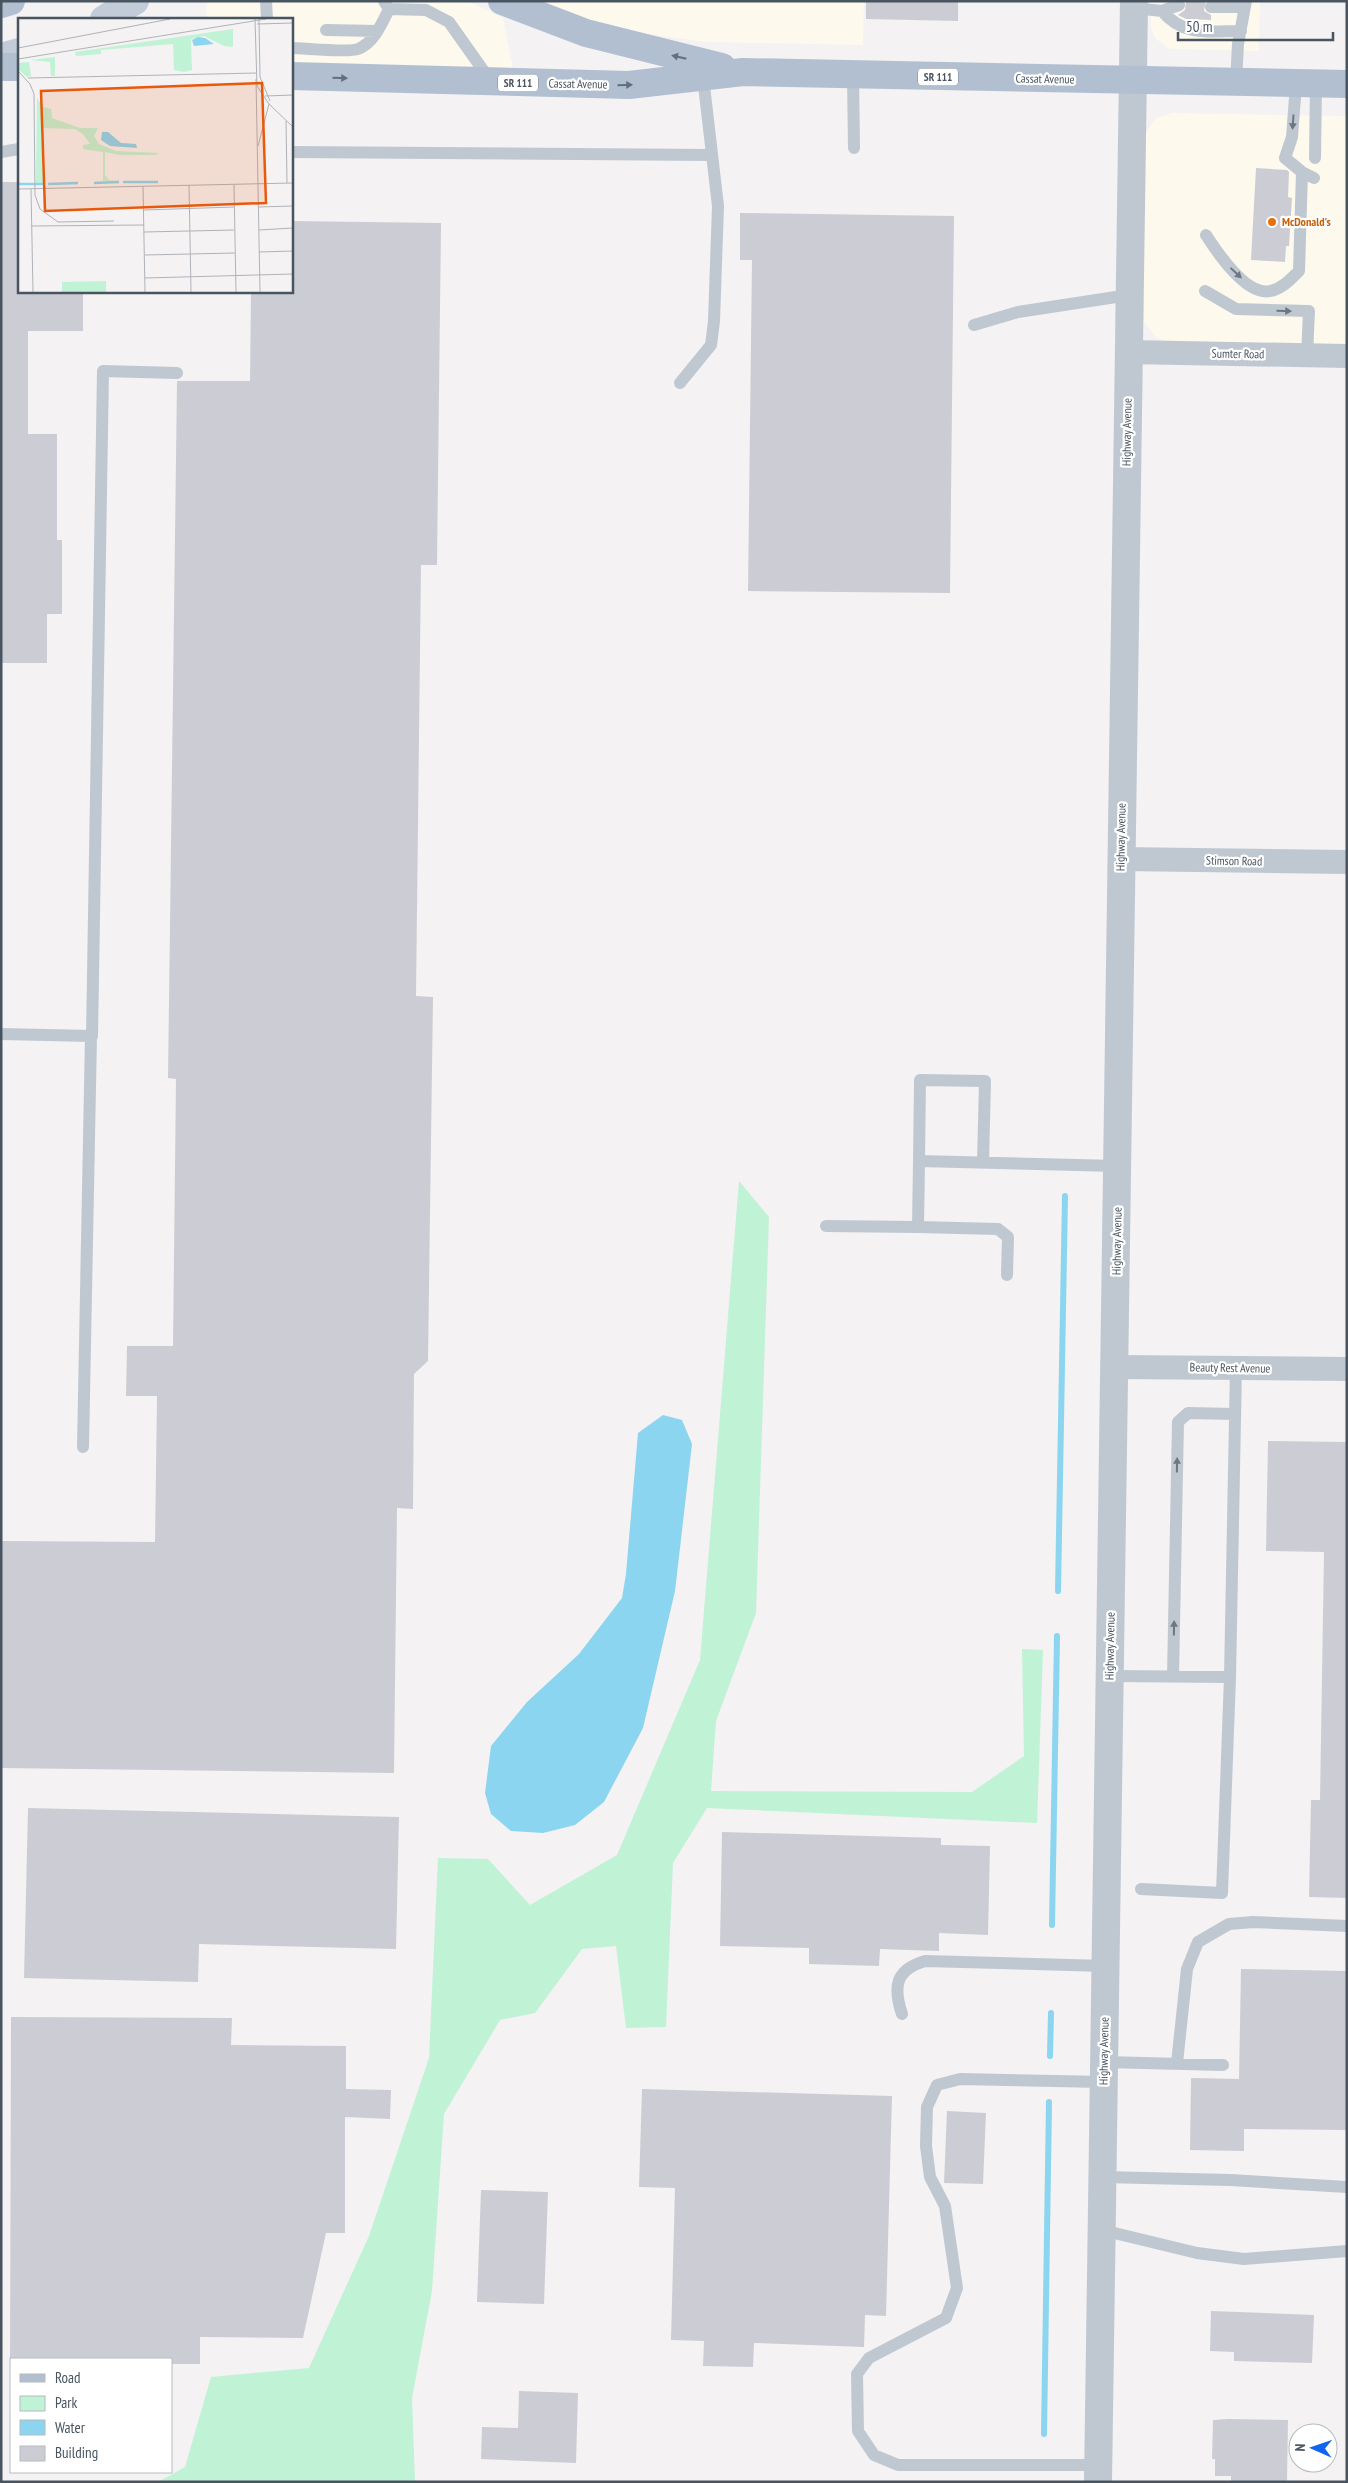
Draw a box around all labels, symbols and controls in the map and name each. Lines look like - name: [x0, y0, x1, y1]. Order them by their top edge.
- scale bar: [1178, 10, 1333, 42]
- text: 50 m: [1186, 17, 1212, 36]
- inset map: [18, 18, 292, 292]
- one-way arrow: [671, 53, 686, 61]
- road number: SR 111: [918, 68, 958, 86]
- street label: Cassat Avenue: [1015, 70, 1075, 87]
- one-way arrow: [332, 74, 348, 82]
- road number: SR 111: [498, 75, 538, 92]
- street label: Cassat Avenue: [548, 75, 608, 92]
- one-way arrow: [617, 81, 633, 89]
- one-way arrow: [1289, 114, 1297, 130]
- place label: McDonald's: [1282, 214, 1331, 229]
- marker: McDonald's: [1266, 216, 1278, 228]
- one-way arrow: [1230, 267, 1242, 279]
- one-way arrow: [1276, 307, 1292, 315]
- street label: Sumter Road: [1212, 346, 1264, 361]
- street label: Highway Avenue: [1118, 398, 1135, 466]
- street label: Highway Avenue: [1112, 803, 1129, 871]
- street label: Stimson Road: [1206, 853, 1262, 868]
- street label: Highway Avenue: [1108, 1207, 1125, 1275]
- street label: Beauty Rest Avenue: [1190, 1359, 1271, 1376]
- one-way arrow: [1174, 1457, 1182, 1473]
- street label: Highway Avenue: [1101, 1612, 1118, 1680]
- one-way arrow: [1170, 1620, 1178, 1636]
- street label: Highway Avenue: [1095, 2017, 1112, 2085]
- legend: [10, 2358, 172, 2473]
- text: Road: [55, 2368, 81, 2387]
- text: Park: [55, 2393, 77, 2412]
- text: Water: [55, 2418, 86, 2437]
- north arrow: [1288, 2423, 1338, 2473]
- text: Building: [55, 2443, 98, 2462]
- text: N: [1291, 2443, 1309, 2452]

